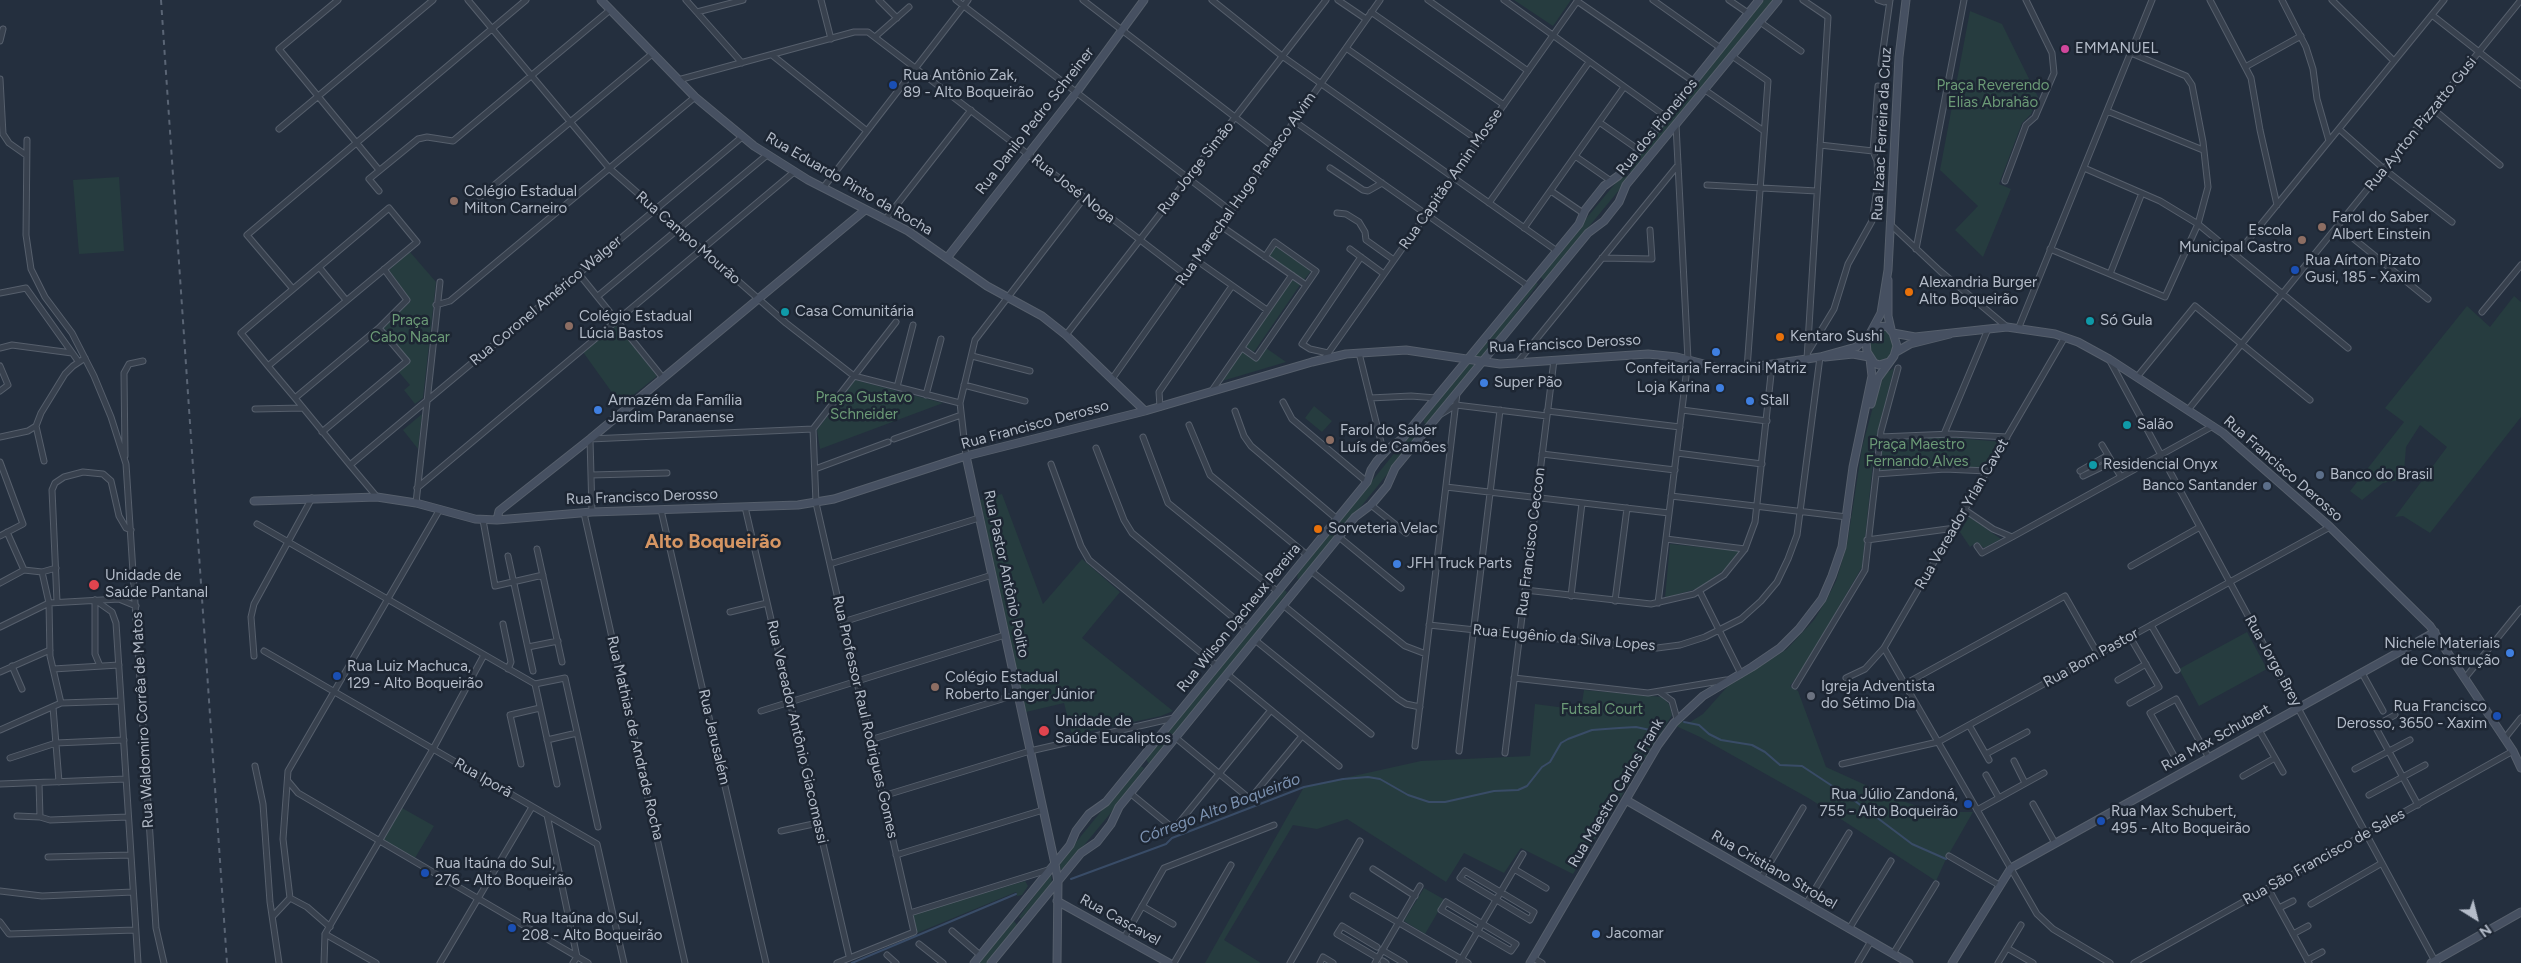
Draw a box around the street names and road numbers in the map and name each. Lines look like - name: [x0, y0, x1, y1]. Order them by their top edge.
- street label: Rua Danilo Pedro Schreiner: [972, 44, 1098, 198]
- street label: Rua Izaac Ferreira da Cruz: [1868, 47, 1896, 221]
- street label: Rua Ayrton Pizzatto Gusi: [2361, 53, 2481, 195]
- street label: Rua dos Pioneiros: [1613, 75, 1701, 179]
- street label: Rua Marechal Hugo Panasco Alvim: [1172, 89, 1320, 289]
- street label: Rua Capitão Amin Mosse: [1396, 105, 1506, 253]
- street label: Rua Jorge Simão: [1154, 118, 1238, 218]
- street label: Rua Eduardo Pinto da Rocha: [762, 129, 936, 239]
- street label: Rua José Noga: [1028, 151, 1118, 227]
- street label: Rua Campo Mourão: [632, 188, 744, 288]
- street label: Rua Coronel Américo Walger: [466, 232, 626, 370]
- street label: Rua Francisco Derosso: [1489, 331, 1641, 357]
- street label: Rua Francisco Derosso: [959, 397, 1111, 453]
- street label: Rua Francisco Derosso: [2220, 412, 2346, 526]
- street label: Rua Vereador Yrlan Cavet: [1911, 436, 2013, 592]
- street label: Rua Francisco Ceccon: [1513, 467, 1549, 617]
- street label: Rua Francisco Derosso: [566, 485, 718, 509]
- street label: Rua Pastor Antônio Polito: [979, 489, 1033, 659]
- street label: Rua Wilson Dacheux Pereira: [1173, 540, 1305, 696]
- street label: Rua Professor Raul Rodrigues Gomes: [828, 594, 902, 840]
- street label: Rua Waldomiro Corrêa de Matos: [128, 611, 158, 829]
- street label: Rua Jorge Brey: [2241, 612, 2305, 710]
- street label: Rua Vereador Antônio Giacomassi: [763, 619, 831, 845]
- street label: Rua Eugênio da Silva Lopes: [1472, 621, 1656, 655]
- street label: Rua Bom Pastor: [2040, 624, 2142, 692]
- street label: Rua Mathias de Andrade Rocha: [603, 634, 667, 842]
- street label: Rua Jerusalém: [694, 688, 734, 786]
- street label: Rua Max Schubert: [2158, 701, 2274, 775]
- street label: Rua Maestro Carlos Frank: [1564, 715, 1668, 871]
- street label: Rua Iporã: [451, 754, 515, 802]
- street label: Rua São Francisco de Sales: [2240, 805, 2408, 909]
- street label: Rua Cristiano Strobel: [1708, 827, 1840, 913]
- street label: Rua Cascavel: [1077, 890, 1163, 950]

